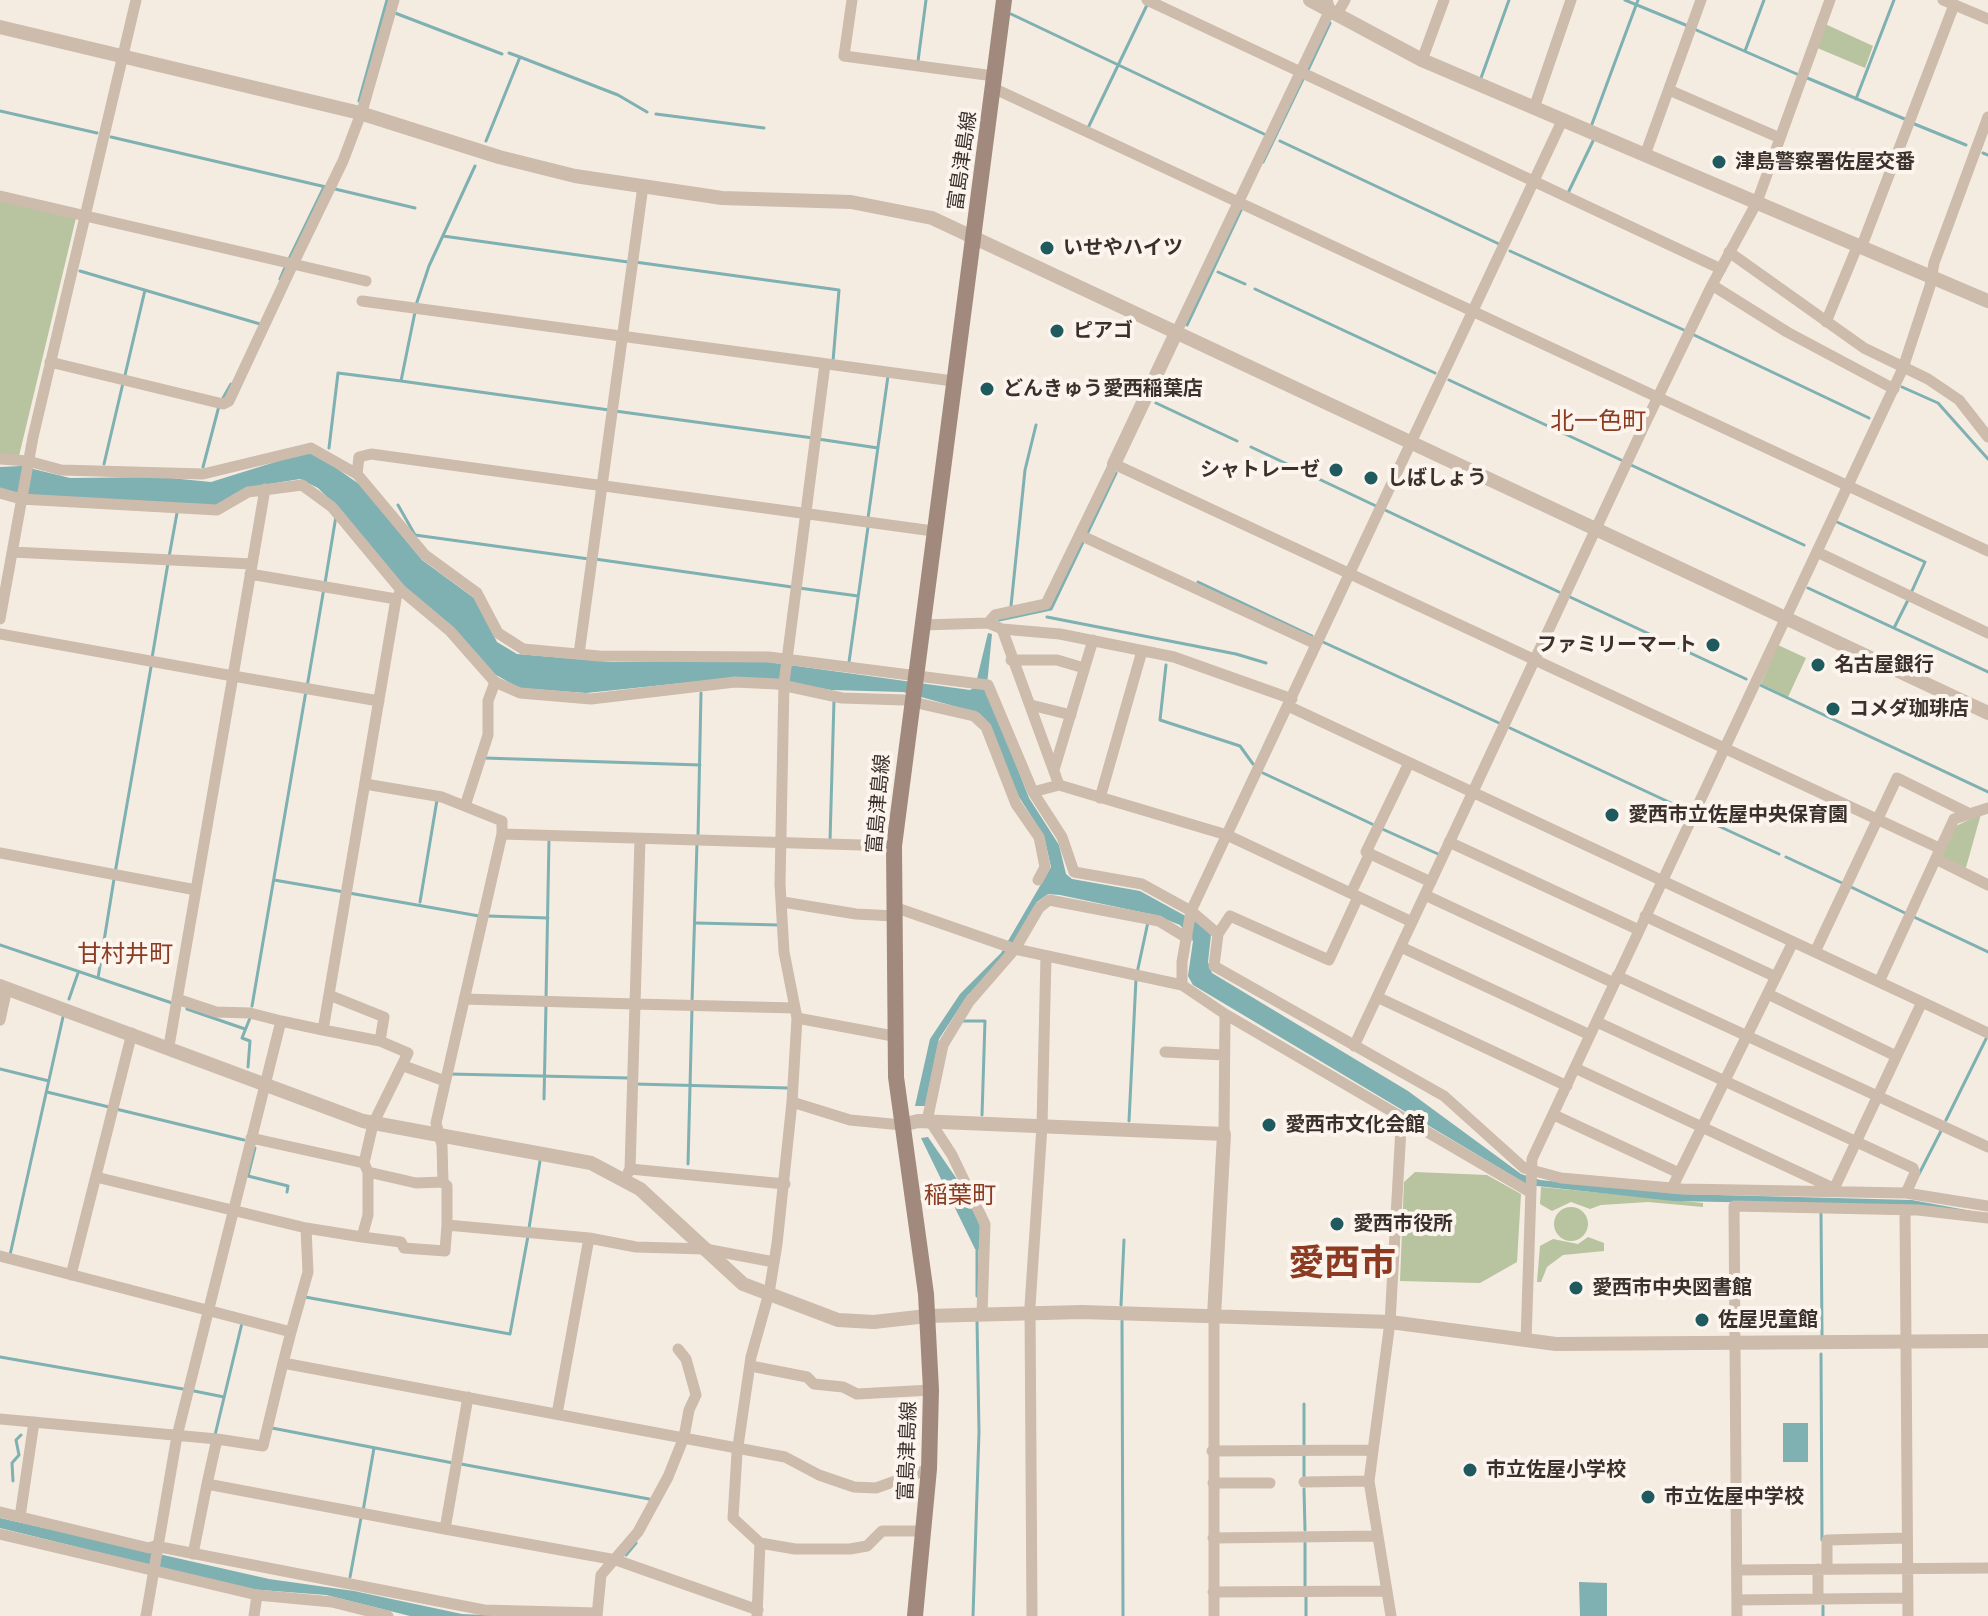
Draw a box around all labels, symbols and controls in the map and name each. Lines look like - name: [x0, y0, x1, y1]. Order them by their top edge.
- street label: 富島津島線: [944, 110, 982, 212]
- place label: 津島警察署佐屋交番: [1735, 150, 1915, 174]
- marker: 津島警察署佐屋交番: [1710, 153, 1728, 171]
- place label: いせやハイツ: [1063, 236, 1183, 260]
- marker: いせやハイツ: [1038, 239, 1056, 257]
- place label: ピアゴ: [1073, 319, 1133, 343]
- marker: ピアゴ: [1048, 322, 1066, 340]
- place label: どんきゅう愛西稲葉店: [1003, 377, 1203, 401]
- marker: どんきゅう愛西稲葉店: [978, 380, 996, 398]
- district label: 北一色町: [1550, 408, 1646, 436]
- place label: シャトレーゼ: [1200, 458, 1320, 482]
- marker: シャトレーゼ: [1327, 461, 1345, 479]
- place label: しばしょう: [1387, 466, 1487, 490]
- marker: しばしょう: [1362, 469, 1380, 487]
- place label: ファミリーマート: [1537, 633, 1697, 657]
- marker: ファミリーマート: [1704, 636, 1722, 654]
- place label: 名古屋銀行: [1834, 653, 1934, 677]
- marker: 名古屋銀行: [1809, 656, 1827, 674]
- place label: コメダ珈琲店: [1849, 697, 1969, 721]
- marker: コメダ珈琲店: [1824, 700, 1842, 718]
- street label: 富島津島線: [863, 753, 895, 855]
- place label: 愛西市立佐屋中央保育園: [1628, 803, 1848, 827]
- marker: 愛西市立佐屋中央保育園: [1603, 806, 1621, 824]
- district label: 甘村井町: [77, 941, 173, 969]
- place label: 愛西市文化会館: [1285, 1113, 1425, 1137]
- marker: 愛西市文化会館: [1260, 1116, 1278, 1134]
- district label: 稲葉町: [924, 1182, 996, 1210]
- place label: 愛西市役所: [1353, 1212, 1453, 1236]
- marker: 愛西市役所: [1328, 1215, 1346, 1233]
- district label: 愛西市: [1288, 1243, 1396, 1287]
- place label: 愛西市中央図書館: [1592, 1276, 1752, 1300]
- marker: 愛西市中央図書館: [1567, 1279, 1585, 1297]
- place label: 佐屋児童館: [1718, 1308, 1818, 1332]
- marker: 佐屋児童館: [1693, 1311, 1711, 1329]
- street label: 富島津島線: [894, 1401, 922, 1501]
- place label: 市立佐屋小学校: [1486, 1458, 1626, 1482]
- marker: 市立佐屋小学校: [1461, 1461, 1479, 1479]
- place label: 市立佐屋中学校: [1664, 1485, 1804, 1509]
- marker: 市立佐屋中学校: [1639, 1488, 1657, 1506]

